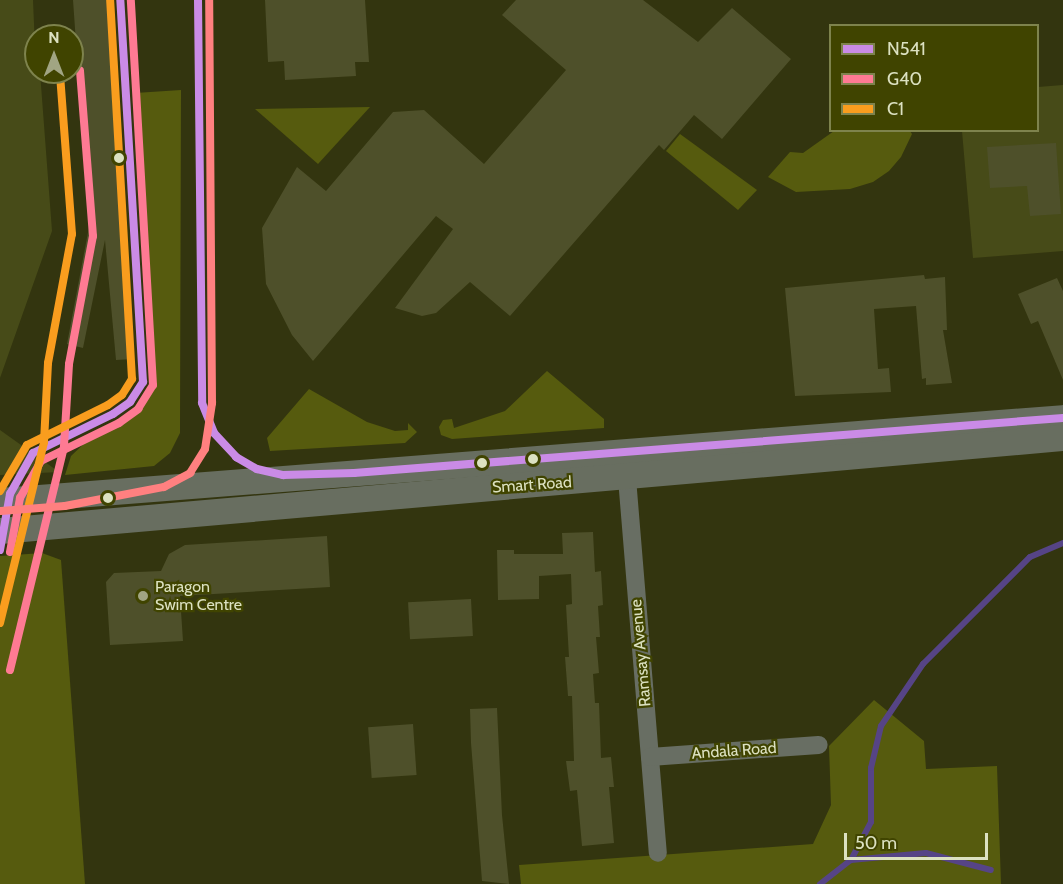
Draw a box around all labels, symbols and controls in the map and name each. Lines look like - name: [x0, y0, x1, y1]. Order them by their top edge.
- north arrow: [24, 24, 84, 84]
- legend: [829, 24, 1039, 132]
- text: N: [48, 28, 60, 47]
- text: N541: [887, 38, 926, 60]
- text: G40: [887, 68, 922, 90]
- text: C1: [887, 98, 904, 120]
- unlabelled marker: [113, 152, 125, 164]
- unlabelled marker: [527, 453, 539, 465]
- unlabelled marker: [476, 457, 488, 469]
- street label: Smart Road: [492, 473, 572, 497]
- unlabelled marker: [102, 492, 114, 504]
- place label: Paragon Swim Centre: [155, 577, 242, 615]
- marker: Paragon Swim Centre: [136, 589, 150, 603]
- street label: Ramsay Avenue: [627, 599, 655, 707]
- street label: Andala Road: [691, 738, 777, 764]
- scale bar: [847, 821, 991, 859]
- text: 50 m: [855, 832, 897, 854]

